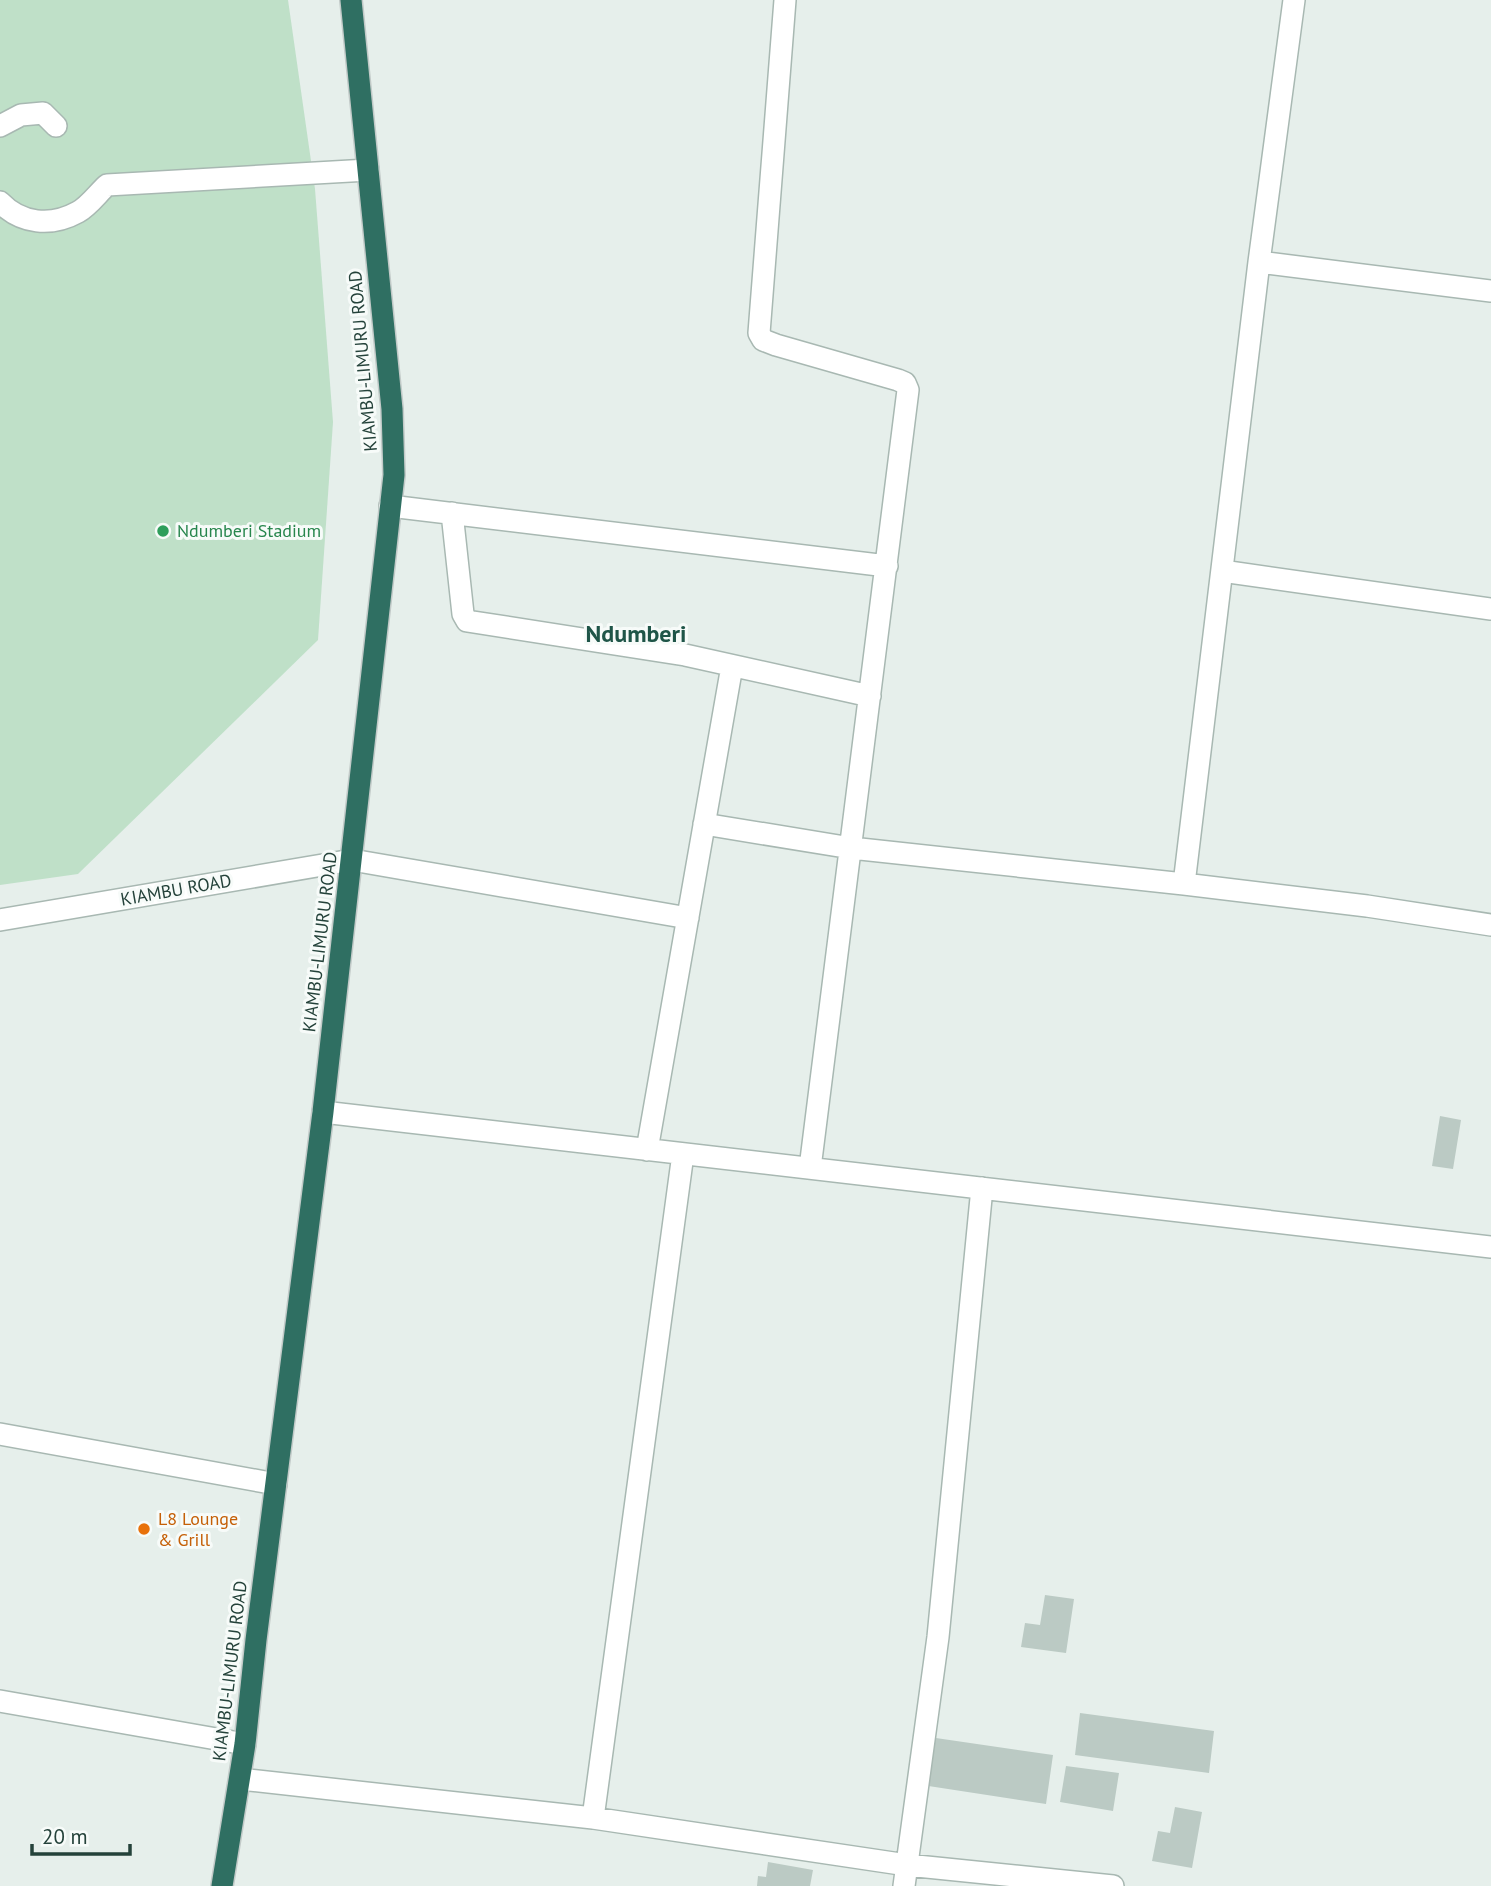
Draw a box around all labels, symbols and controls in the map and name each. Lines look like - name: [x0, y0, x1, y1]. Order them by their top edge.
- street label: KIAMBU-LIMURU ROAD: [343, 270, 382, 452]
- place label: Ndumberi Stadium: [177, 519, 321, 542]
- marker: Ndumberi Stadium: [155, 523, 171, 539]
- district label: Ndumberi: [586, 618, 686, 649]
- street label: KIAMBU-LIMURU ROAD: [297, 850, 342, 1033]
- street label: KIAMBU ROAD: [119, 868, 233, 911]
- place label: L8 Lounge & Grill: [158, 1507, 238, 1551]
- marker: L8 Lounge & Grill: [136, 1521, 152, 1537]
- street label: KIAMBU-LIMURU ROAD: [207, 1579, 252, 1762]
- scale bar: [32, 1812, 130, 1856]
- text: 20 m: [42, 1823, 88, 1850]

